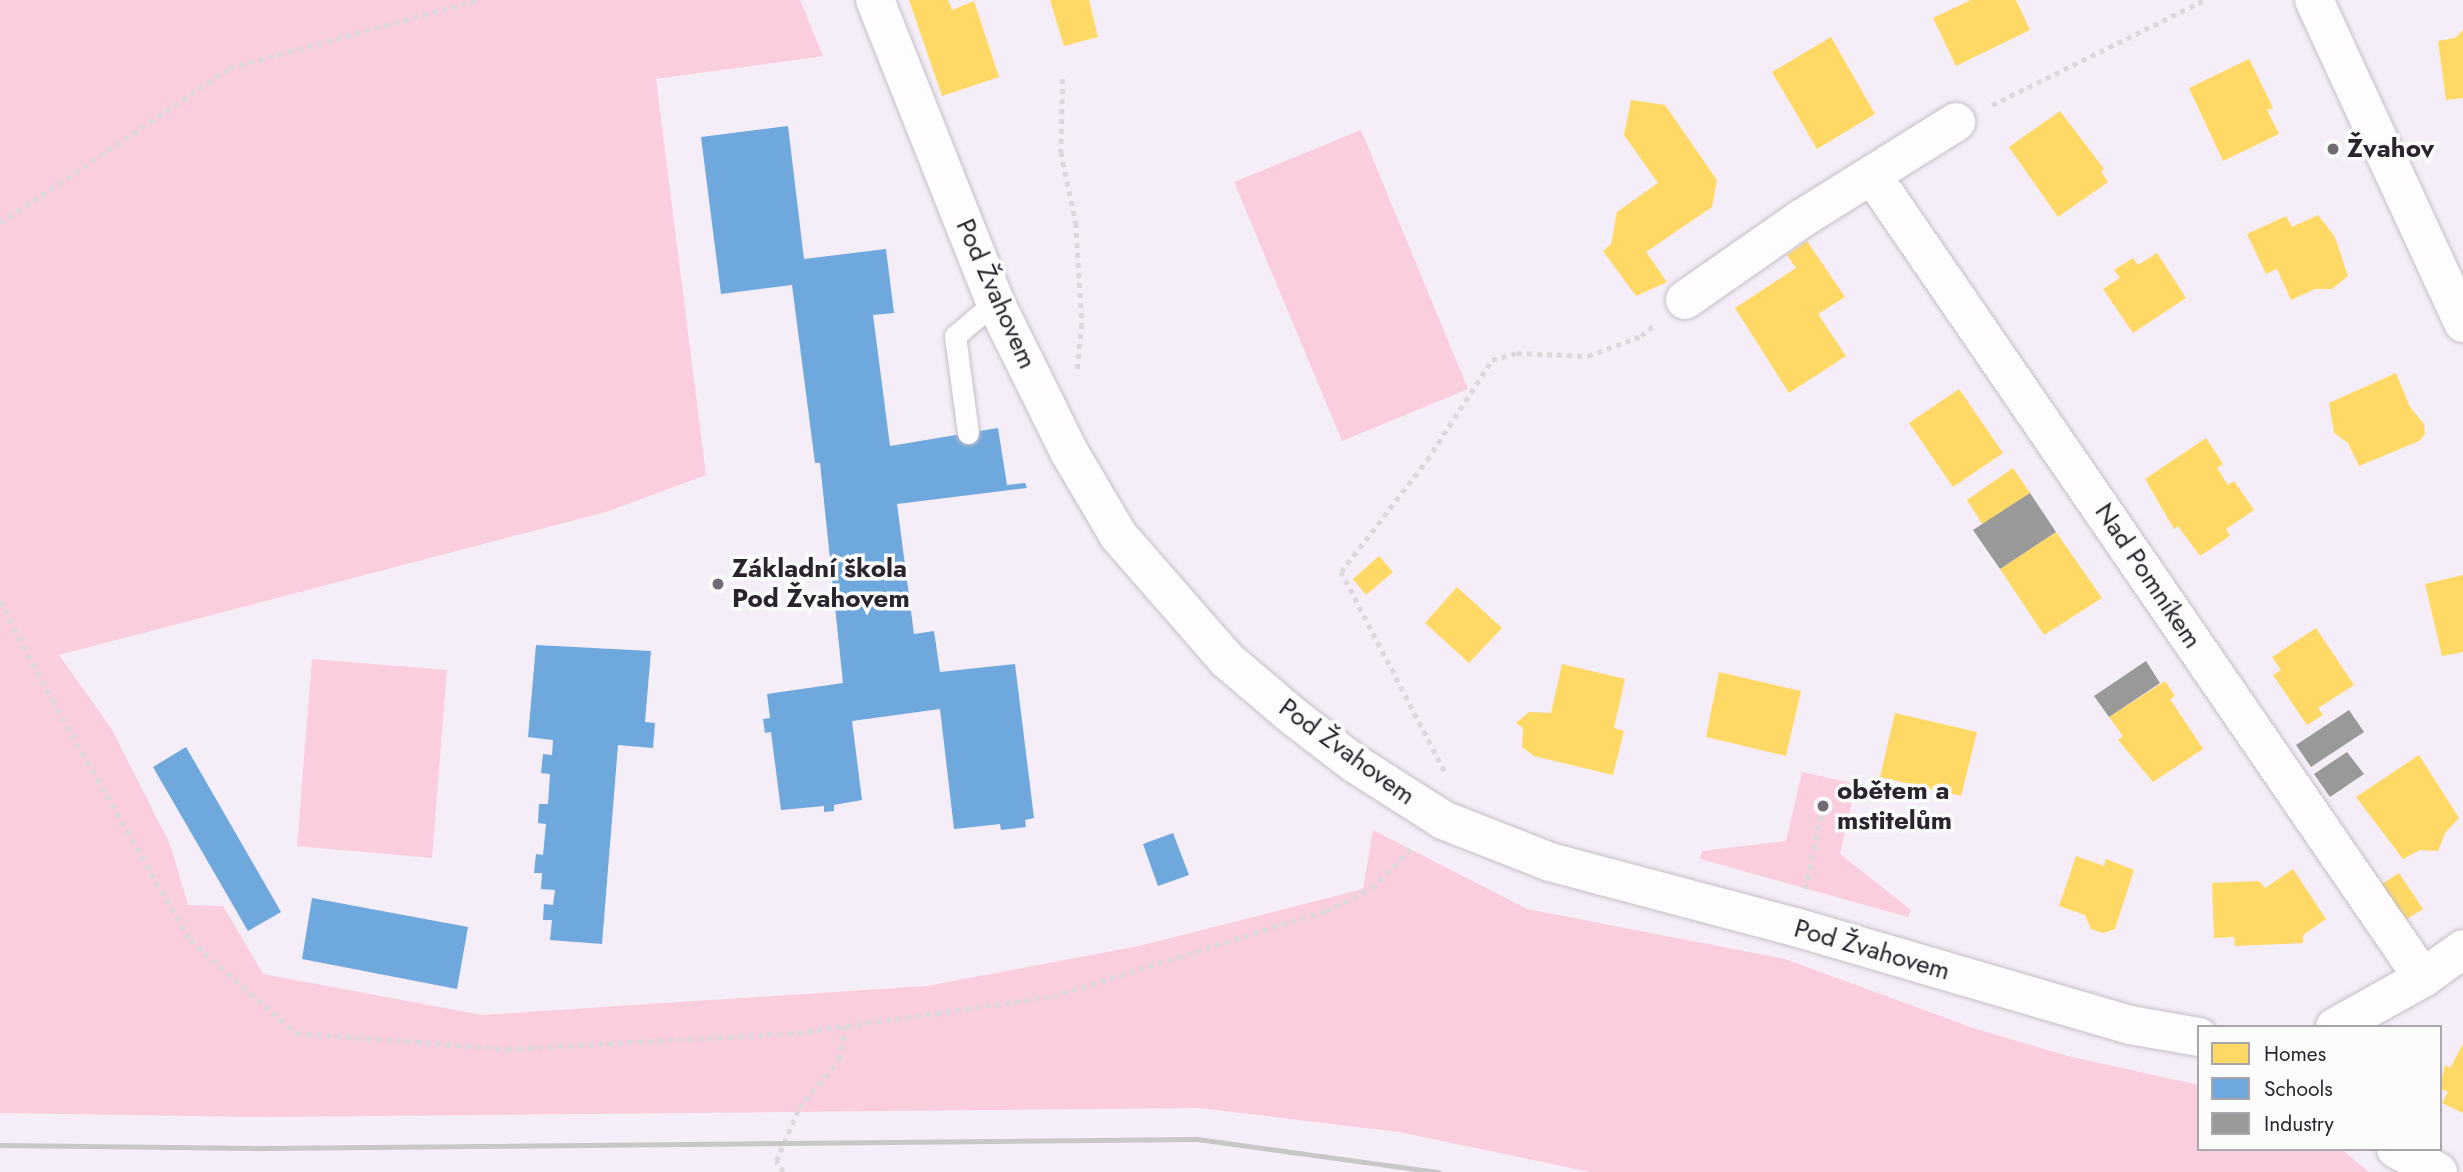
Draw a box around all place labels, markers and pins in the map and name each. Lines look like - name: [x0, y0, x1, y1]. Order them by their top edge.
- place label: Žvahov: [2347, 133, 2434, 165]
- marker: Žvahov: [2325, 141, 2341, 157]
- place label: Základní škola Pod Žvahovem: [732, 553, 910, 614]
- marker: Základní škola Pod Žvahovem: [710, 576, 726, 592]
- place label: obětem a mstitelům: [1837, 775, 1952, 836]
- marker: obětem a mstitelům: [1815, 798, 1831, 814]

